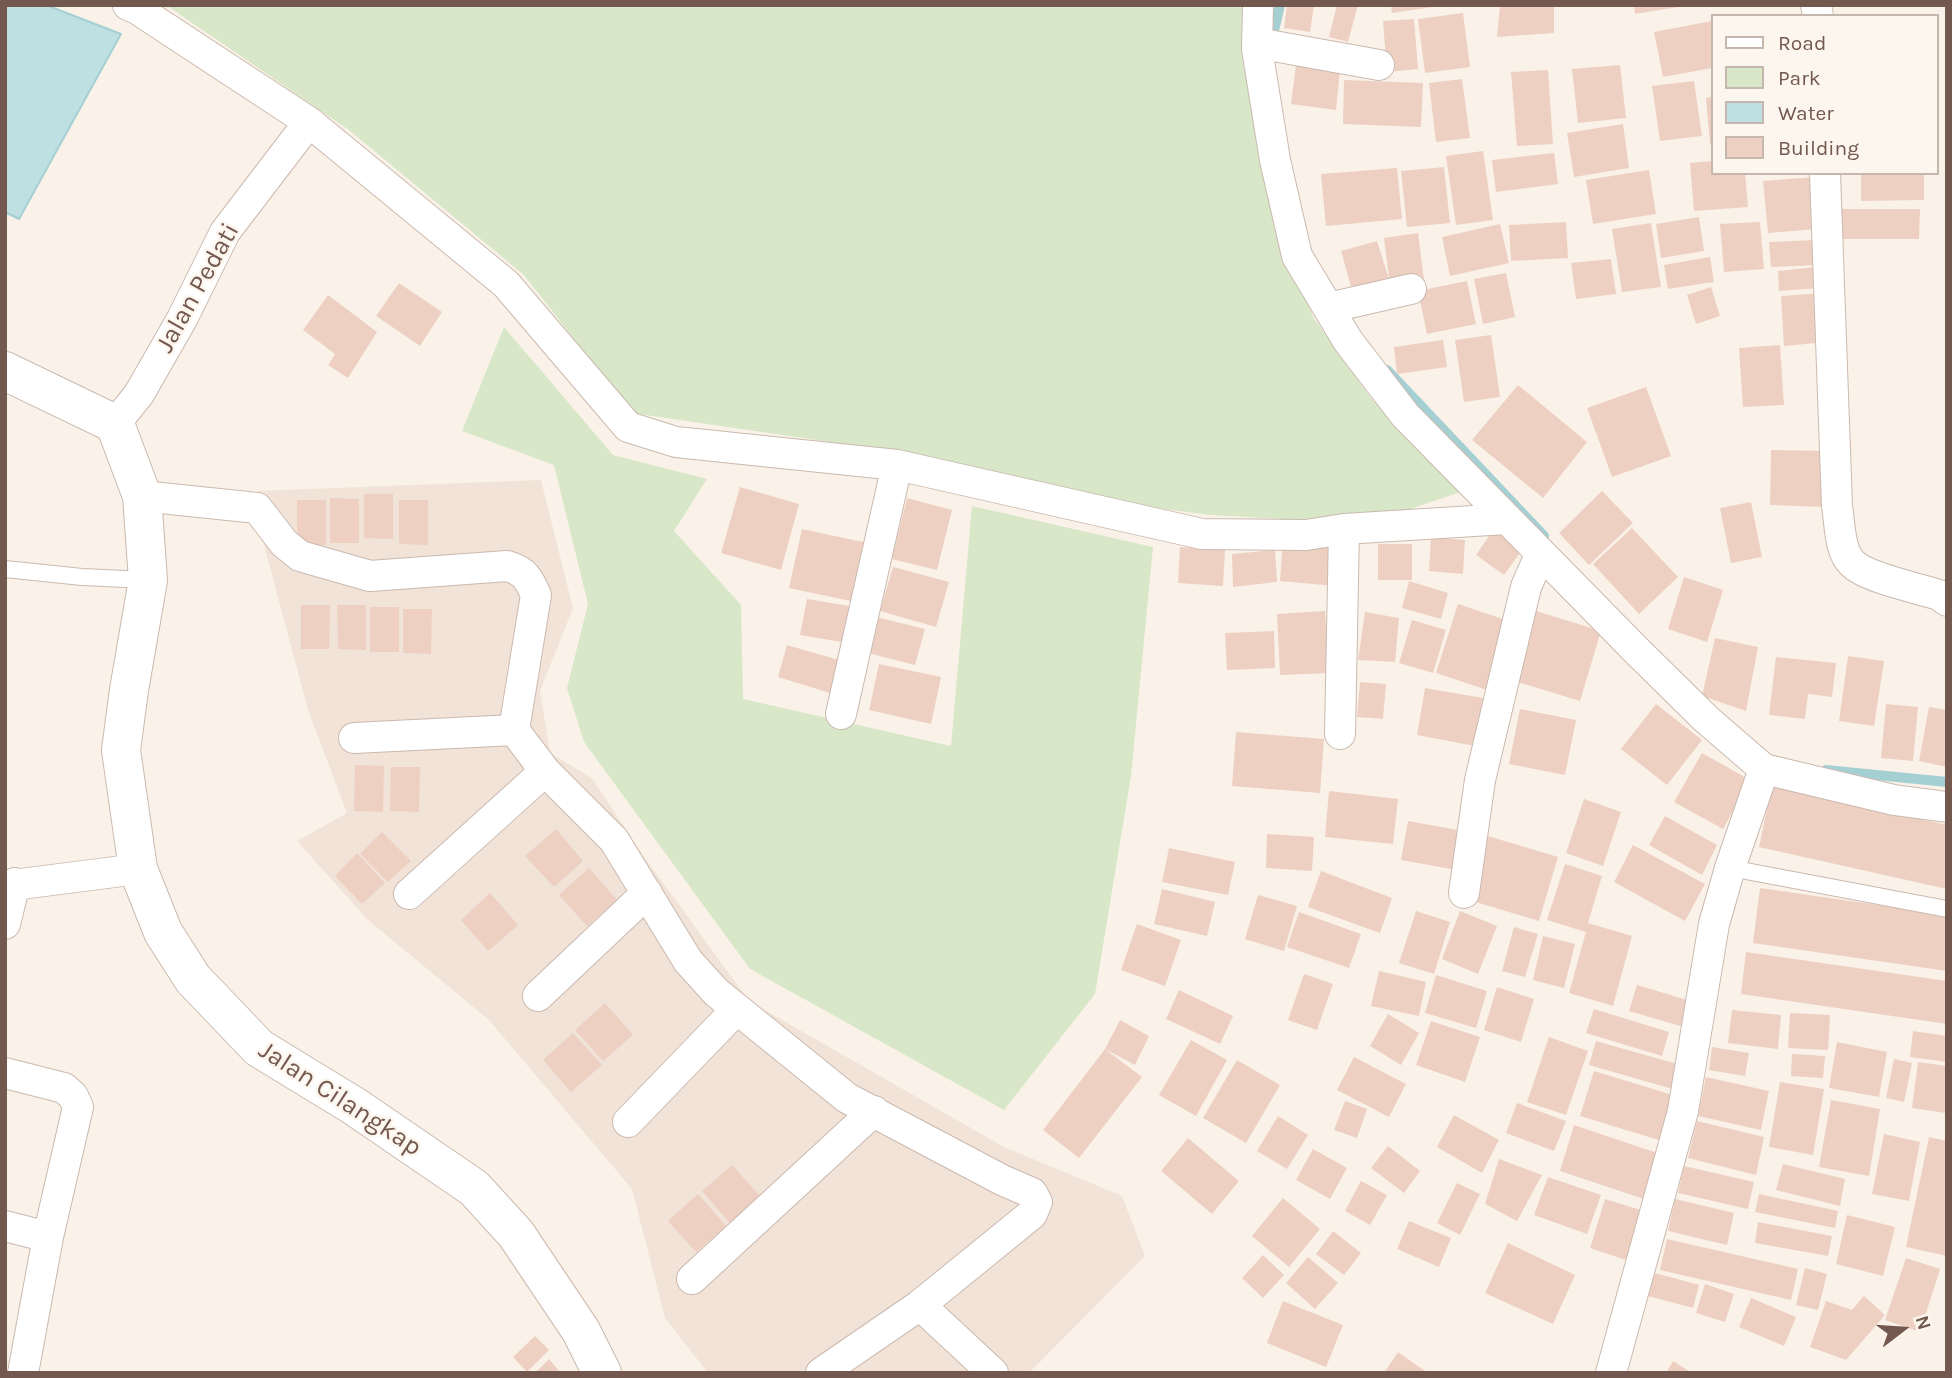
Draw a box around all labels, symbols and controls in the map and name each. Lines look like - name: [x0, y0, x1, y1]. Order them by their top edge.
- legend: [1710, 14, 1938, 175]
- text: Road: [1778, 31, 1826, 55]
- text: Park: [1778, 66, 1821, 90]
- text: Water: [1778, 101, 1834, 125]
- text: Building: [1778, 136, 1859, 160]
- street label: Jalan Pedati: [150, 218, 246, 358]
- street label: Jalan Cilangkap: [253, 1035, 427, 1163]
- north arrow: [1868, 1294, 1938, 1364]
- text: N: [1911, 1313, 1936, 1333]

